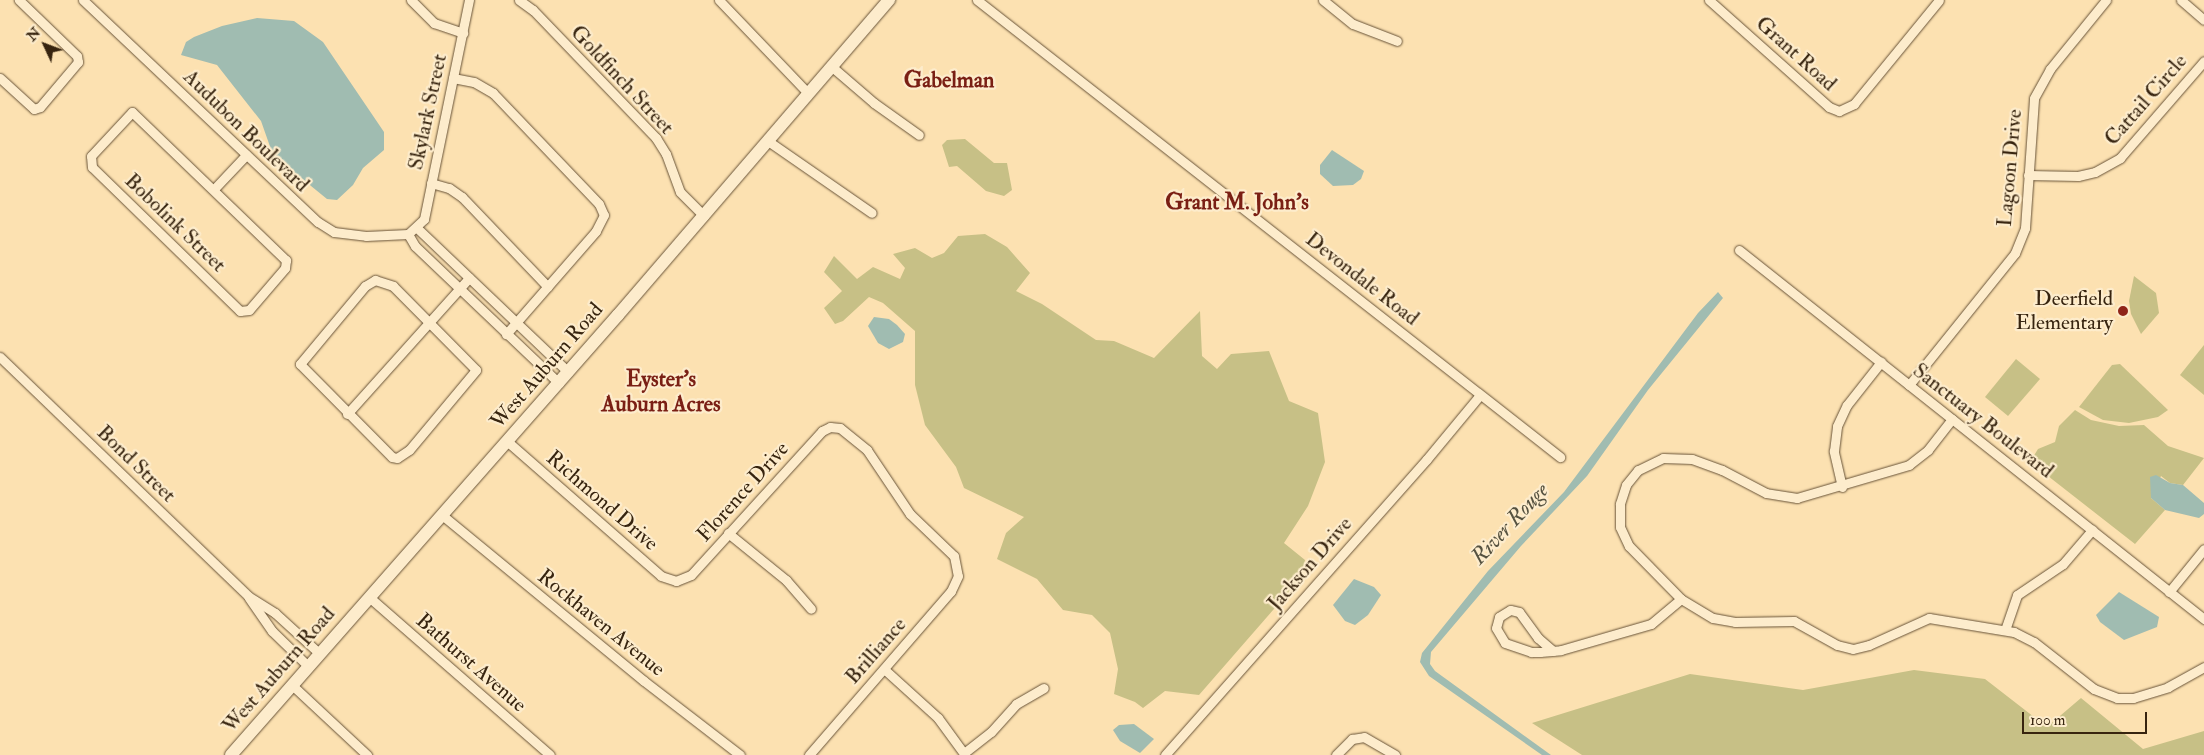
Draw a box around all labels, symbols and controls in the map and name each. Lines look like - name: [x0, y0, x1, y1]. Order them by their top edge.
- street label: Grant Road: [1750, 11, 1842, 97]
- north arrow: [20, 20, 70, 70]
- street label: Goldfinch Street: [565, 20, 679, 140]
- text: N: [23, 24, 44, 45]
- street label: Cattail Circle: [2100, 49, 2192, 151]
- street label: Skylark Street: [403, 52, 453, 172]
- street label: Audubon Boulevard: [178, 65, 314, 197]
- district label: Gabelman: [904, 68, 994, 94]
- street label: Lagoon Drive: [1992, 108, 2028, 228]
- street label: Bobolink Street: [119, 168, 231, 278]
- district label: Grant M. John's: [1165, 190, 1309, 216]
- street label: Devondale Road: [1300, 227, 1424, 331]
- place label: Deerfield Elementary: [2016, 286, 2113, 336]
- street label: West Auburn Road: [485, 298, 609, 434]
- marker: Deerfield Elementary: [2117, 305, 2129, 317]
- street label: Sanctuary Boulevard: [1908, 358, 2058, 484]
- district label: Eyster's Auburn Acres: [601, 366, 721, 418]
- street label: Bond Street: [91, 420, 181, 508]
- street label: Florence Drive: [692, 437, 794, 547]
- street label: Richmond Drive: [541, 446, 663, 556]
- water label: River Rouge: [1466, 478, 1554, 570]
- street label: Jackson Drive: [1263, 512, 1357, 616]
- street label: Rockhaven Avenue: [532, 564, 670, 682]
- street label: West Auburn Road: [217, 602, 341, 738]
- street label: Bathurst Avenue: [411, 608, 531, 718]
- street label: Brilliance: [840, 613, 912, 689]
- scale bar: [2024, 702, 2149, 734]
- text: 100 m: [2030, 711, 2065, 730]

